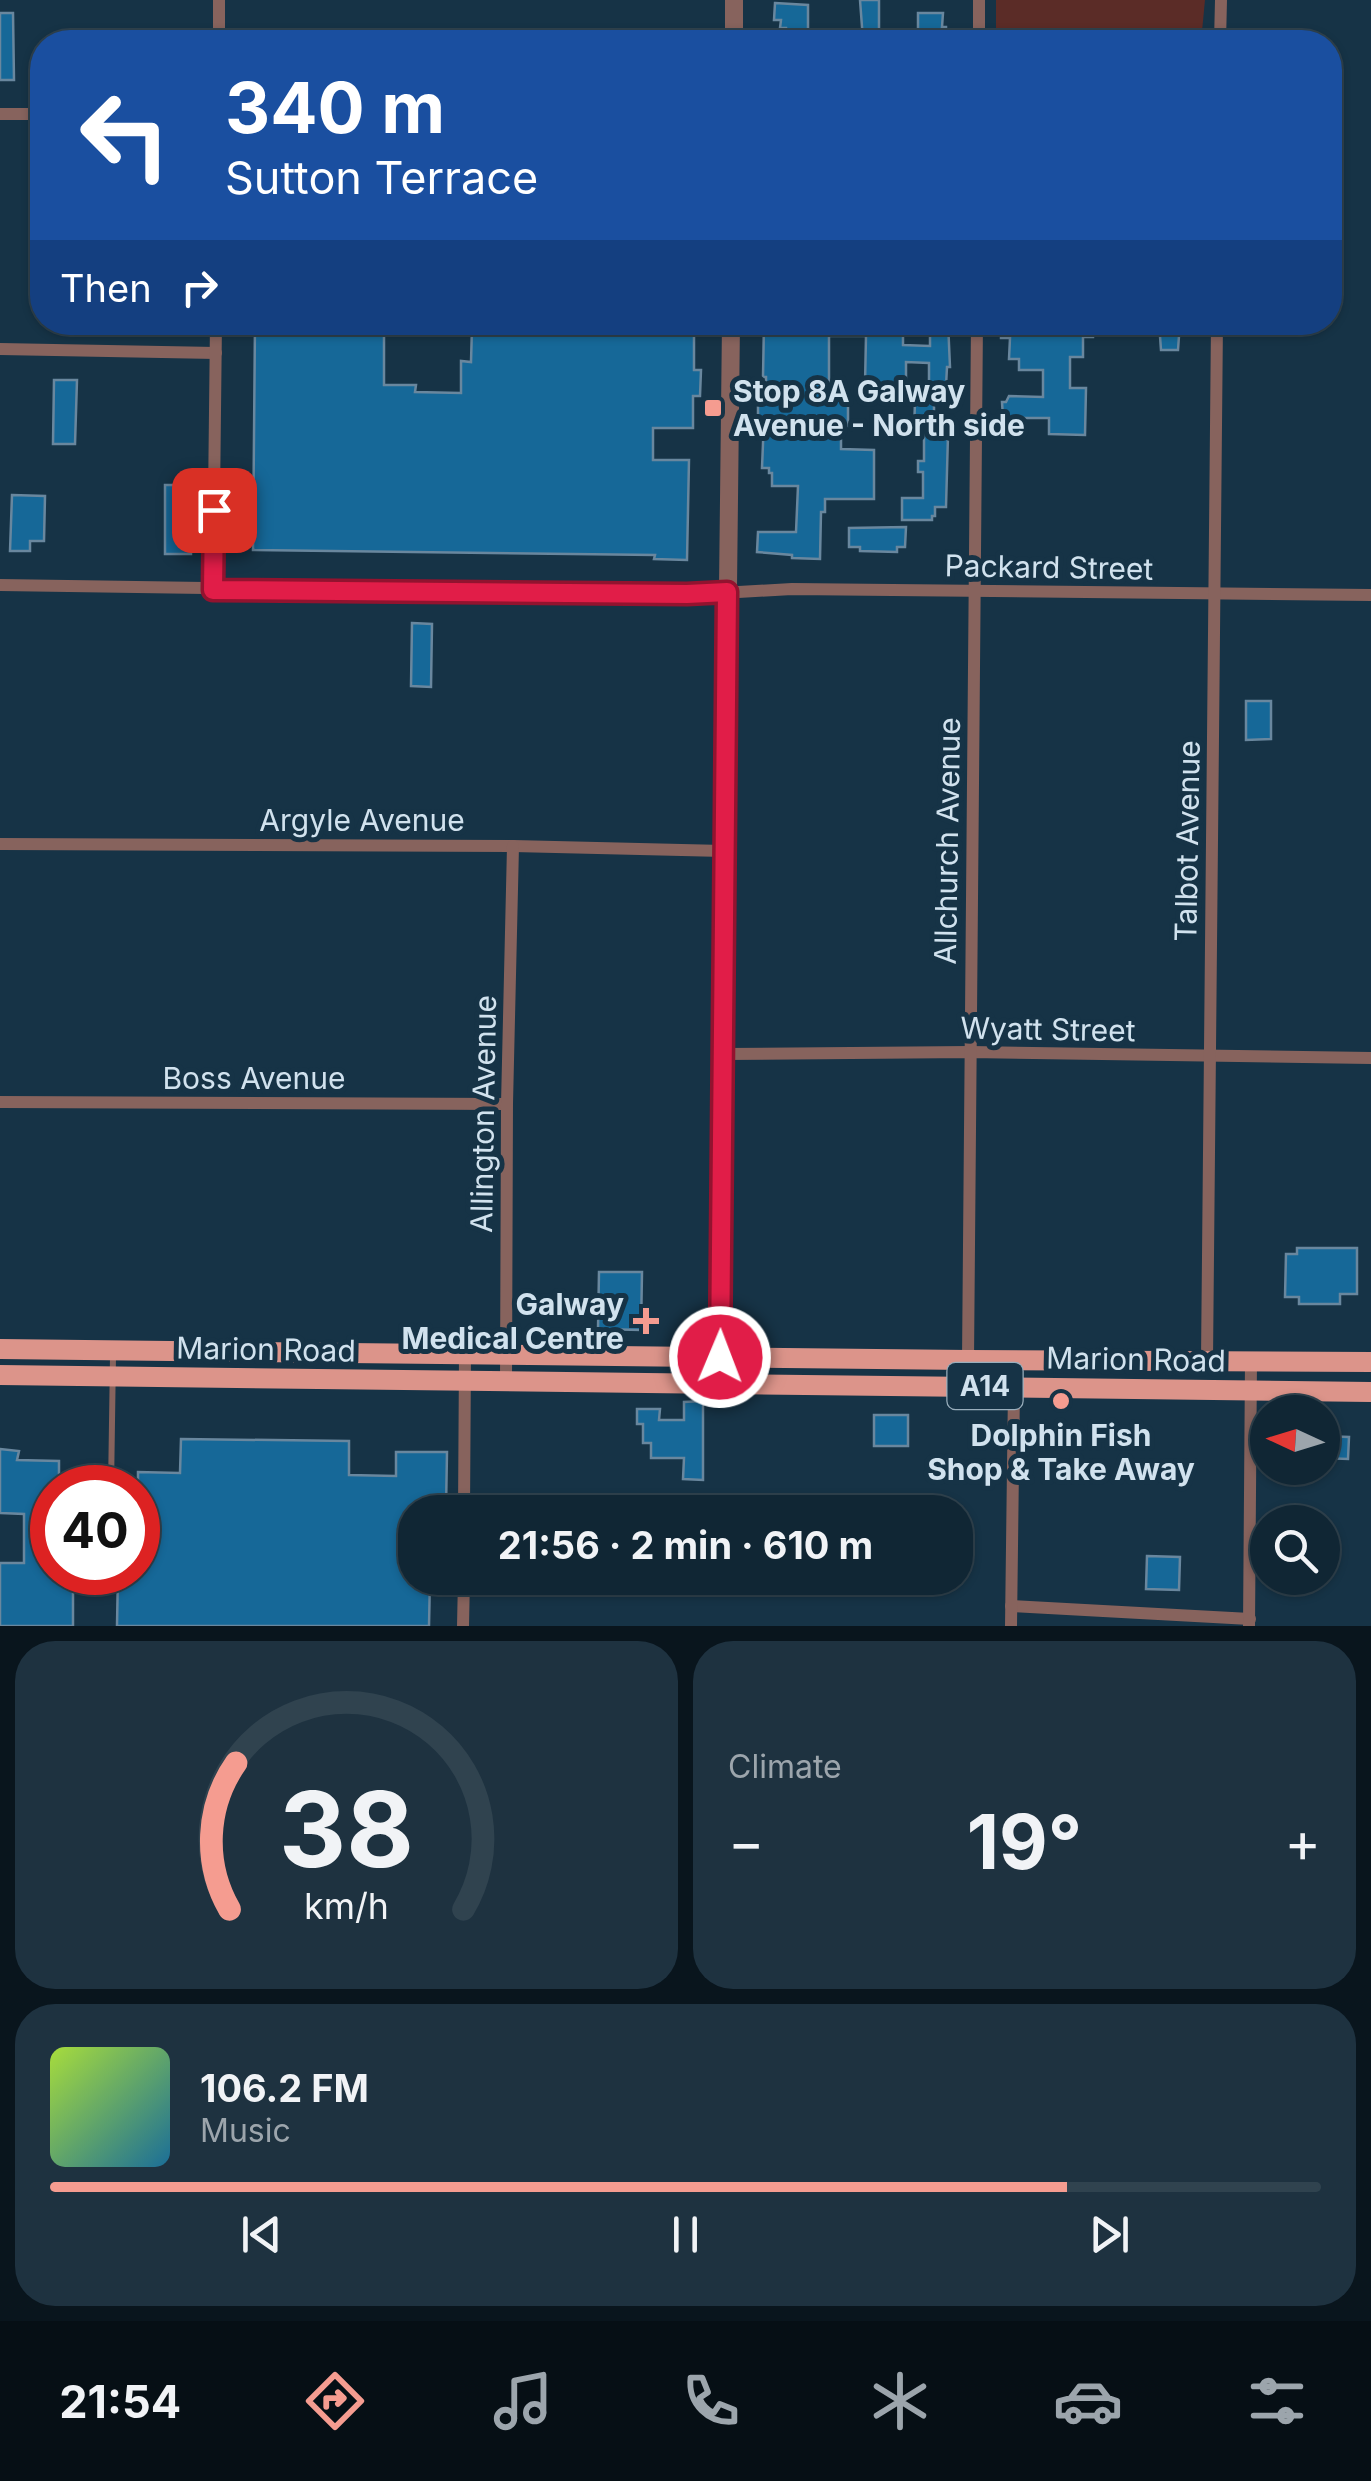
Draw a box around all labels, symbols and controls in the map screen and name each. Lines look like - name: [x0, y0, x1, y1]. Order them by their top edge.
- text: 340 m: [225, 65, 445, 150]
- icon: left: [60, 70, 190, 200]
- text: Sutton Terrace: [225, 150, 538, 205]
- icon: right: [172, 260, 227, 315]
- text: Then: [60, 265, 152, 311]
- place label: Stop 8A Galway Avenue - North side: [733, 373, 1025, 443]
- marker: Stop 8A Galway Avenue - North side: [702, 397, 724, 419]
- pin: [172, 468, 257, 553]
- icon: arrive: [187, 483, 242, 538]
- street label: Packard Street: [944, 547, 1154, 587]
- street label: Allchurch Avenue: [927, 717, 967, 965]
- street label: Talbot Avenue: [1167, 740, 1207, 942]
- street label: Argyle Avenue: [259, 802, 465, 838]
- street label: Allington Avenue: [463, 995, 503, 1233]
- street label: Wyatt Street: [960, 1009, 1136, 1049]
- street label: Boss Avenue: [162, 1060, 346, 1096]
- place label: Galway Medical Centre: [401, 1286, 624, 1356]
- position arrow: [668, 1305, 772, 1409]
- marker: Galway Medical Centre: [633, 1308, 659, 1334]
- street label: Marion Road: [176, 1329, 356, 1369]
- street label: Marion Road: [1046, 1339, 1226, 1379]
- road number: A14: [948, 1363, 1022, 1409]
- marker: Dolphin Fish Shop & Take Away: [1050, 1390, 1072, 1412]
- north arrow: [1250, 1395, 1340, 1485]
- map controls: [1250, 1395, 1340, 1595]
- place label: Dolphin Fish Shop & Take Away: [927, 1417, 1195, 1487]
- speed limit sign: 40: [30, 1465, 160, 1595]
- button: search: [1250, 1505, 1340, 1595]
- text: 21:56 · 2 min · 610 m: [498, 1522, 873, 1568]
- text: Climate: [728, 1747, 842, 1786]
- text: 38: [279, 1766, 414, 1892]
- text: 19°: [967, 1796, 1082, 1887]
- text: −: [728, 1809, 764, 1875]
- text: +: [1285, 1809, 1321, 1875]
- text: km/h: [304, 1884, 389, 1928]
- text: 106.2 FM: [200, 2065, 369, 2111]
- text: Music: [200, 2111, 291, 2150]
- icon: previous: [234, 2207, 289, 2262]
- icon: pause: [658, 2207, 713, 2262]
- icon: next: [1082, 2207, 1137, 2262]
- icon: directions: [300, 2366, 370, 2436]
- icon: music: [488, 2366, 558, 2436]
- icon: phone: [676, 2366, 746, 2436]
- icon: climate: [865, 2366, 935, 2436]
- icon: car: [1053, 2366, 1123, 2436]
- icon: filters: [1242, 2366, 1312, 2436]
- text: 21:54: [59, 2374, 181, 2429]

